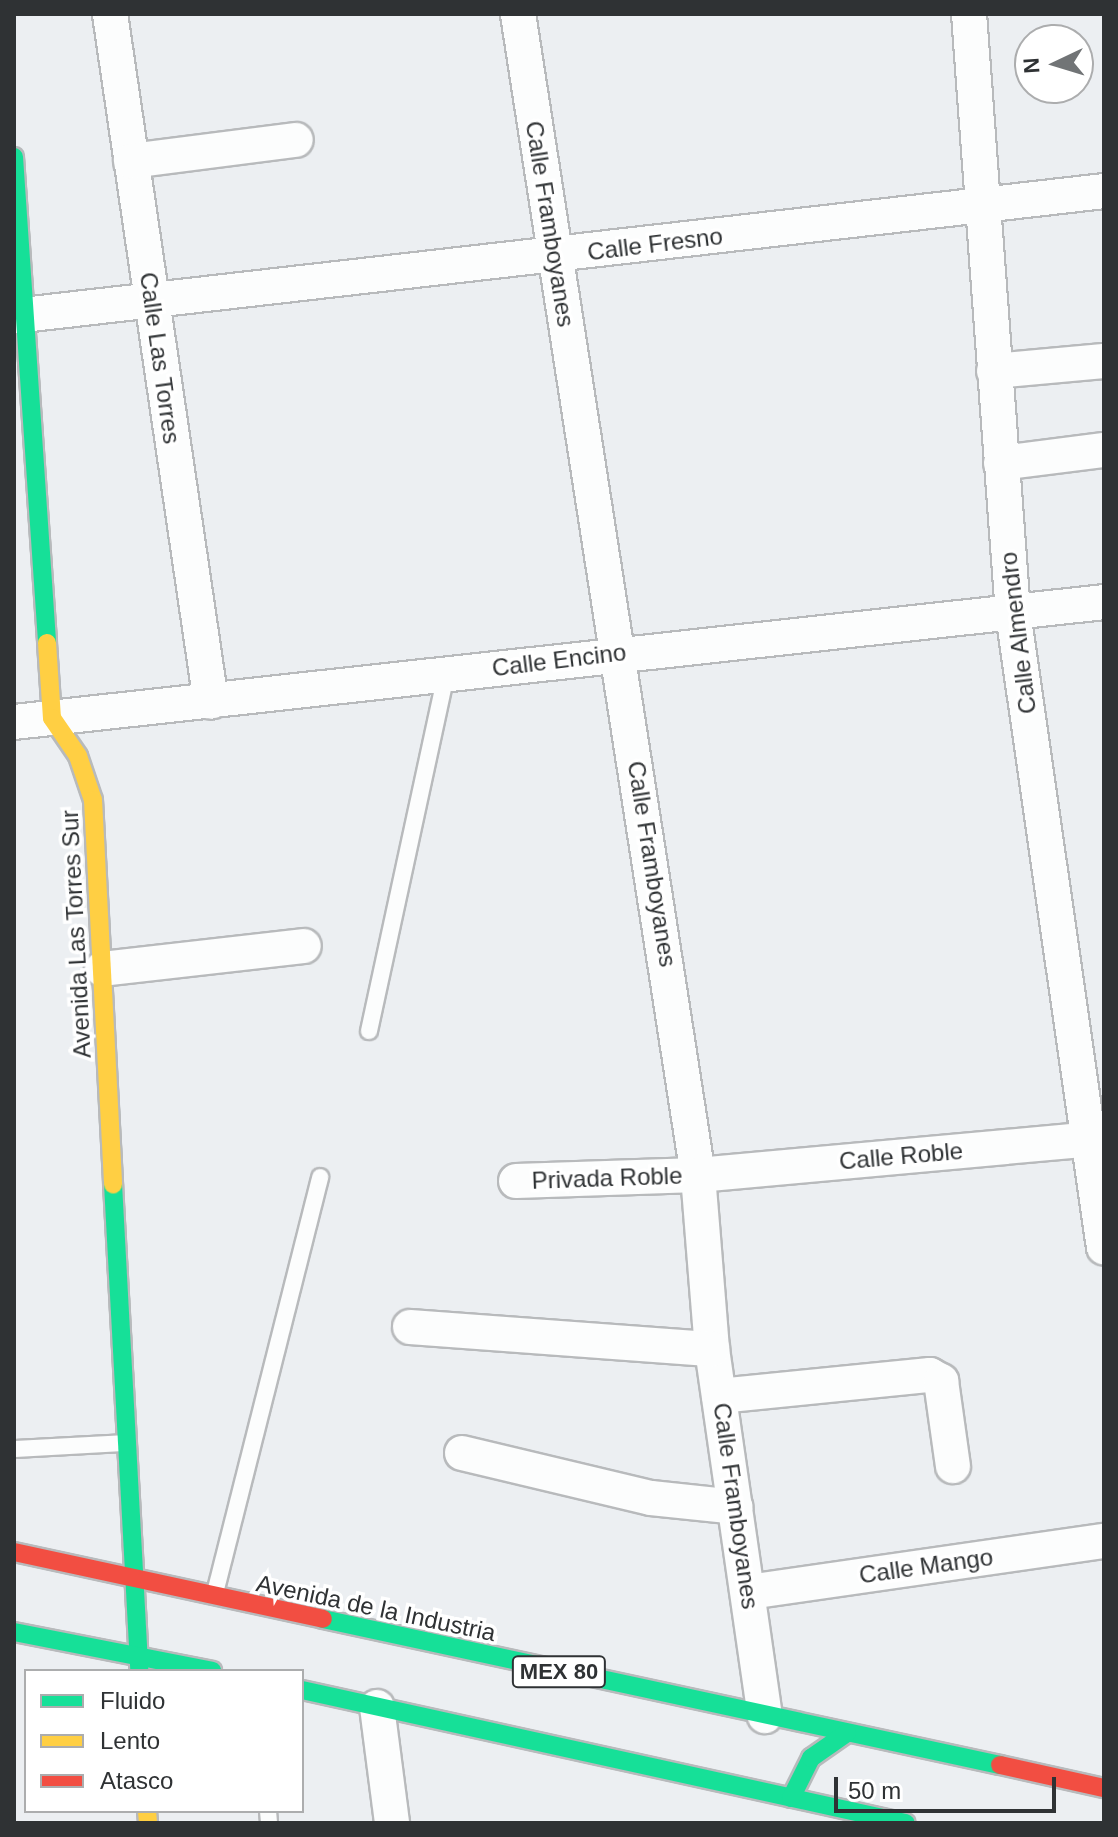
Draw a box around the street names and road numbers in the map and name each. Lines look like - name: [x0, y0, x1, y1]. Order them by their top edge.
- street label: Calle Framboyanes: [520, 119, 580, 329]
- street label: Calle Fresno: [586, 221, 724, 267]
- street label: Calle Las Torres: [134, 270, 186, 446]
- street label: Calle Almendro: [994, 550, 1042, 716]
- street label: Calle Encino: [490, 637, 628, 683]
- street label: Calle Framboyanes: [622, 759, 682, 969]
- street label: Avenida Las Torres Sur: [55, 809, 97, 1059]
- street label: Calle Roble: [838, 1136, 964, 1176]
- street label: Privada Roble: [531, 1161, 683, 1195]
- street label: Calle Framboyanes: [707, 1401, 765, 1611]
- street label: Calle Mango: [857, 1542, 995, 1590]
- street label: Avenida de la Industria: [254, 1569, 498, 1647]
- road number: MEX 80: [511, 1654, 607, 1690]

